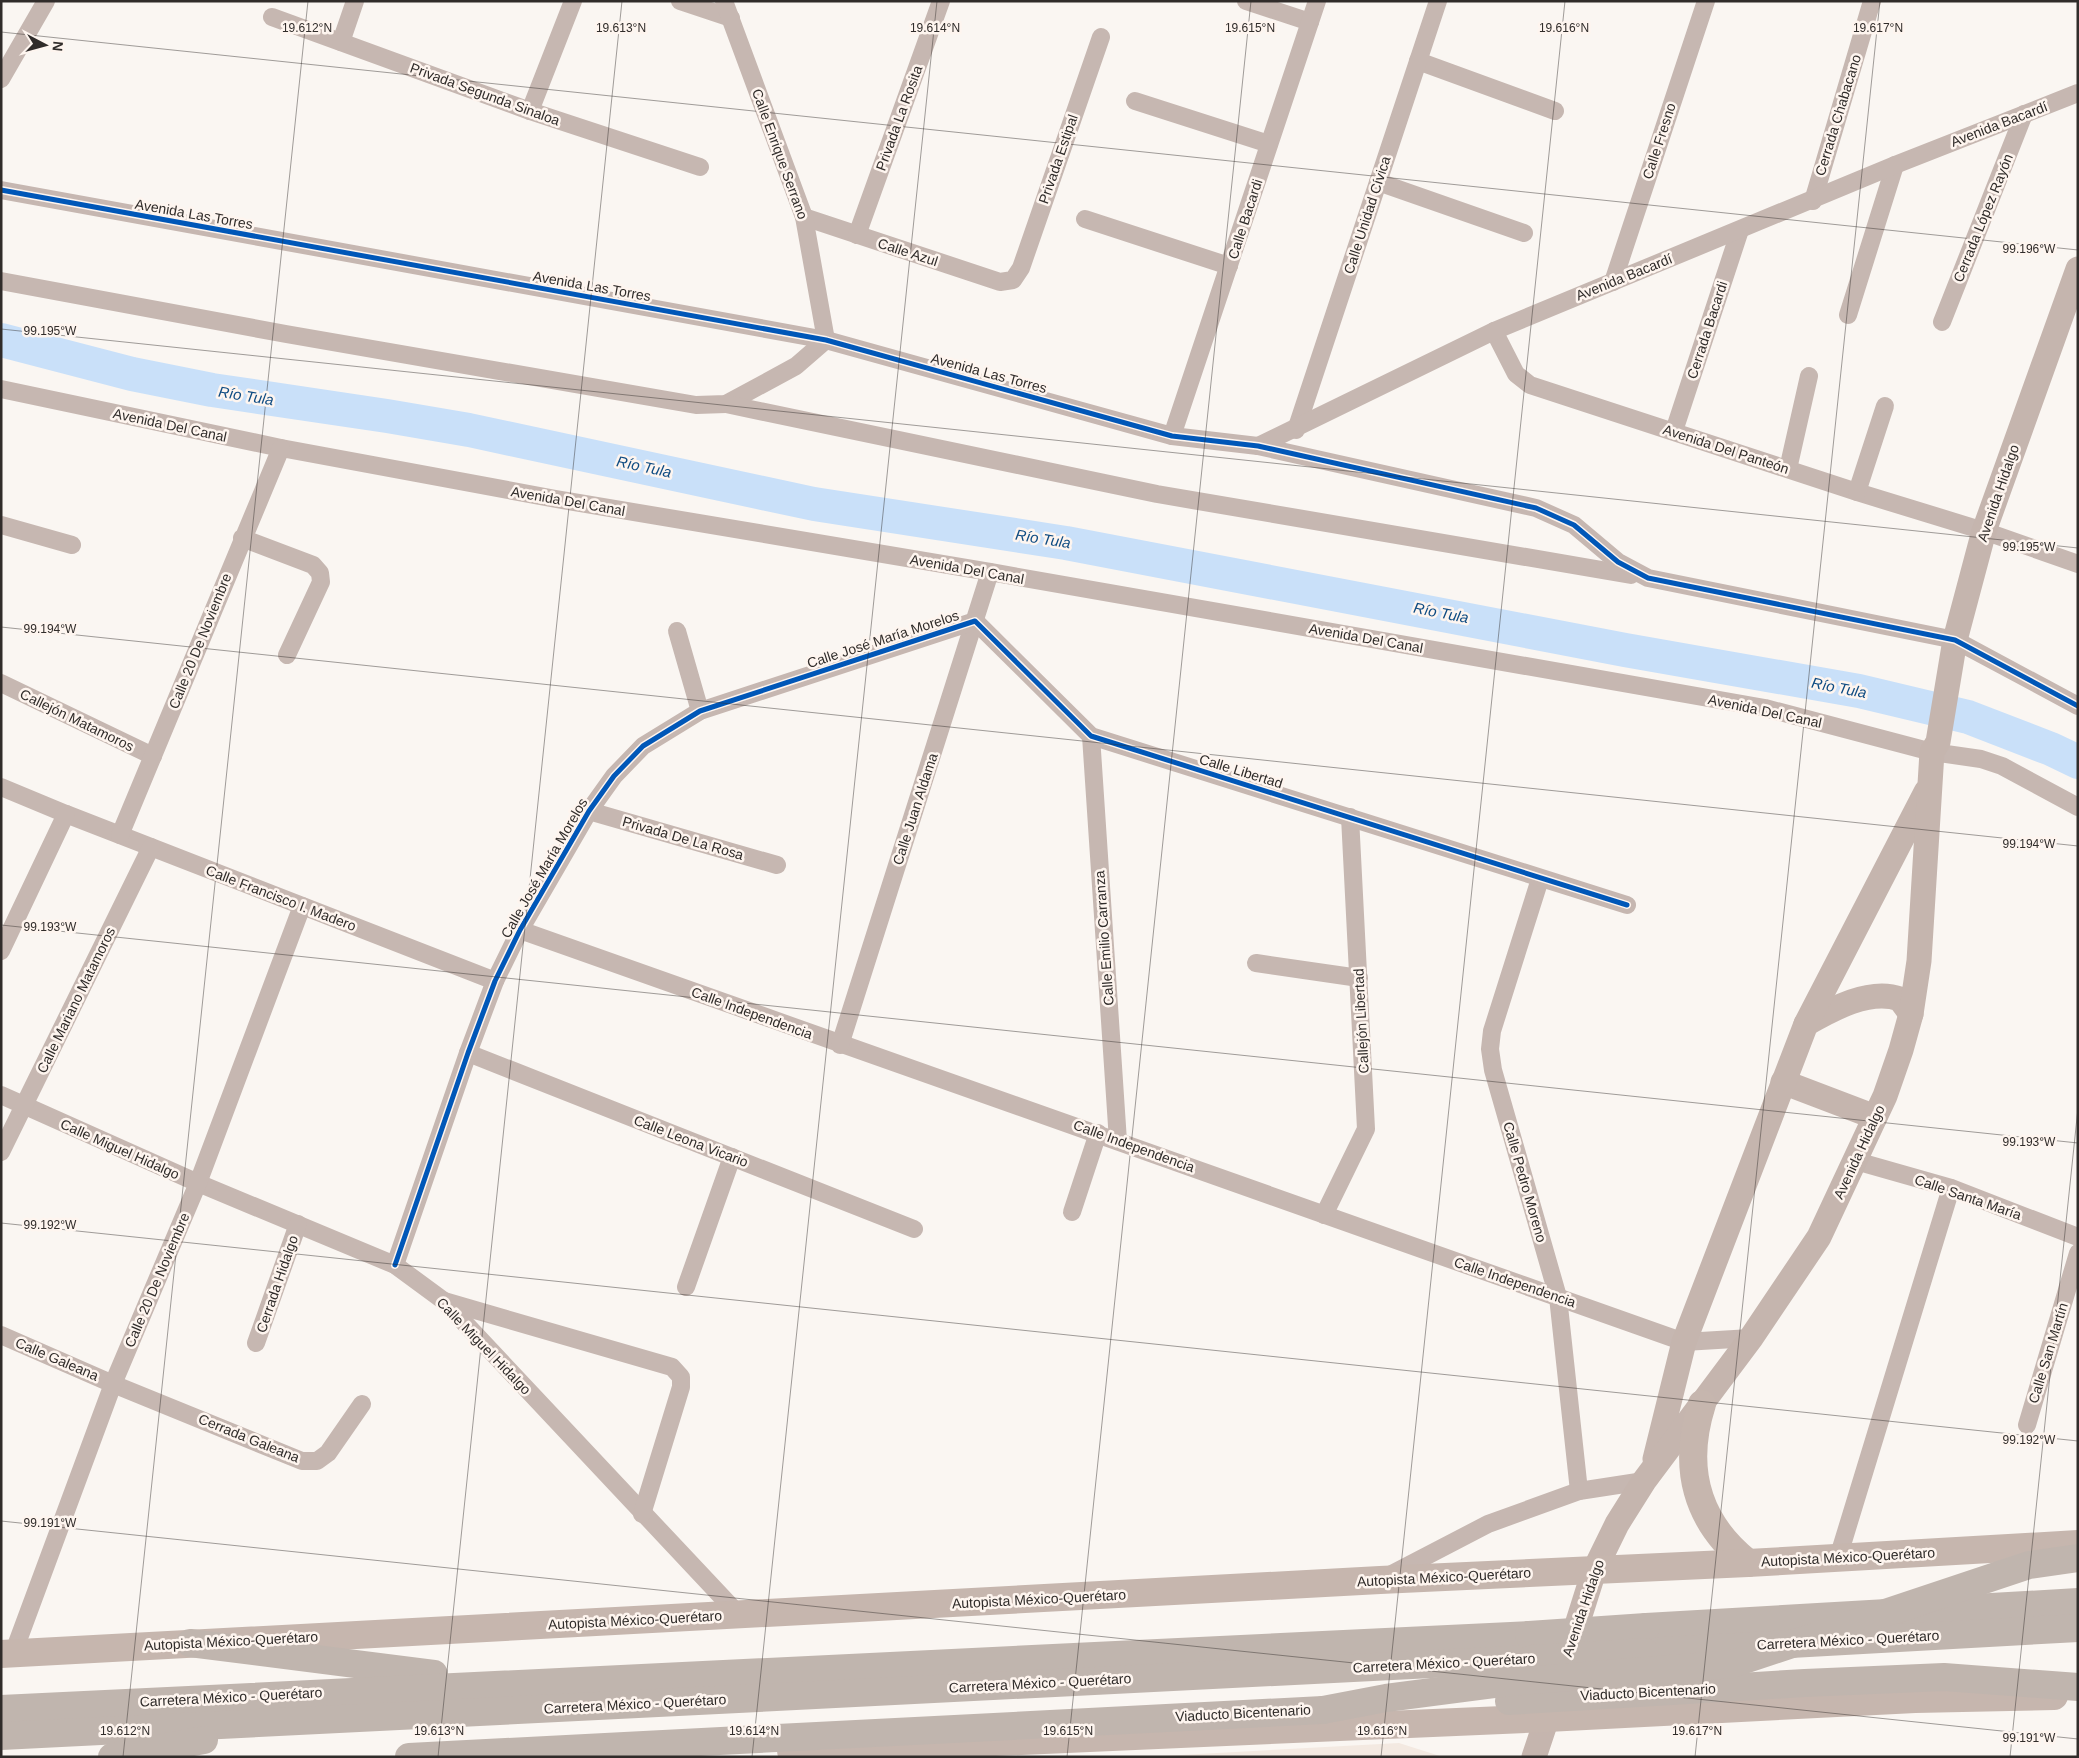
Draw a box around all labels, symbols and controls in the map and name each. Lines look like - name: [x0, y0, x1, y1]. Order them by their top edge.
- north arrow: [20, 20, 70, 70]
- text: 19.612°N: [282, 21, 332, 35]
- text: 19.613°N: [596, 21, 646, 35]
- text: 19.614°N: [910, 21, 960, 35]
- text: 19.615°N: [1225, 21, 1275, 35]
- text: 19.616°N: [1539, 21, 1589, 35]
- text: 19.617°N: [1853, 21, 1903, 35]
- text: N: [49, 40, 66, 52]
- street label: Cerrada Chabacano: [1812, 52, 1864, 178]
- street label: Privada Segunda Sinaloa: [408, 59, 562, 129]
- street label: Privada La Rosita: [873, 63, 925, 173]
- street label: Calle Enrique Serrano: [749, 87, 811, 222]
- street label: Avenida Bacardí: [1948, 98, 2050, 150]
- street label: Calle Fresno: [1639, 101, 1679, 181]
- street label: Privada Estipal: [1035, 112, 1081, 206]
- street label: Cerrada López Rayón: [1950, 151, 2016, 285]
- street label: Calle Unidad Cívica: [1340, 154, 1394, 276]
- street label: Calle Bacardi: [1225, 177, 1265, 261]
- street label: Avenida Las Torres: [134, 196, 254, 232]
- street label: Calle Azul: [876, 235, 940, 269]
- text: 99.196°W: [2003, 242, 2056, 256]
- street label: Avenida Bacardí: [1573, 250, 1675, 304]
- street label: Avenida Las Torres: [532, 268, 652, 304]
- street label: Cerrada Bacardi: [1684, 279, 1730, 381]
- text: 99.195°W: [24, 324, 77, 338]
- street label: Avenida Las Torres: [929, 350, 1049, 396]
- water label: Río Tula: [217, 383, 275, 408]
- street label: Avenida Del Canal: [112, 405, 228, 445]
- street label: Avenida Del Panteón: [1661, 421, 1791, 477]
- street label: Avenida Hidalgo: [1974, 442, 2022, 544]
- water label: Río Tula: [615, 452, 673, 481]
- street label: Avenida Del Canal: [510, 483, 626, 519]
- water label: Río Tula: [1014, 526, 1072, 551]
- text: 99.195°W: [2003, 540, 2056, 554]
- street label: Avenida Del Canal: [909, 551, 1025, 587]
- street label: Calle 20 De Noviembre: [165, 571, 235, 711]
- water label: Río Tula: [1412, 599, 1470, 626]
- street label: Calle José María Morelos: [805, 607, 961, 671]
- street label: Avenida Del Canal: [1308, 620, 1424, 656]
- text: 99.194°W: [24, 622, 77, 636]
- water label: Río Tula: [1810, 674, 1868, 701]
- street label: Callejón Matamoros: [18, 686, 136, 754]
- street label: Avenida Del Canal: [1707, 691, 1823, 731]
- street label: Calle Juan Aldama: [889, 751, 941, 867]
- street label: Calle Libertad: [1197, 751, 1285, 791]
- street label: Calle José María Morelos: [497, 795, 591, 941]
- street label: Privada De La Rosa: [621, 813, 746, 863]
- text: 99.194°W: [2003, 837, 2056, 851]
- street label: Calle Francisco I. Madero: [204, 862, 359, 934]
- street label: Calle Emilio Carranza: [1091, 870, 1117, 1006]
- text: 99.193°W: [24, 920, 77, 934]
- street label: Calle Mariano Matamoros: [34, 924, 118, 1076]
- street label: Callejón Libertad: [1350, 968, 1372, 1074]
- street label: Calle Independencia: [689, 984, 815, 1042]
- street label: Avenida Hidalgo: [1830, 1102, 1888, 1201]
- street label: Calle Leona Vicario: [632, 1112, 751, 1170]
- street label: Calle Miguel Hidalgo: [58, 1116, 182, 1183]
- street label: Calle Independencia: [1071, 1117, 1197, 1175]
- street label: Calle Pedro Moreno: [1500, 1120, 1550, 1244]
- text: 99.193°W: [2003, 1135, 2056, 1149]
- street label: Calle Santa María: [1912, 1171, 2024, 1223]
- street label: Calle 20 De Noviembre: [121, 1210, 193, 1350]
- text: 99.192°W: [24, 1218, 77, 1232]
- street label: Cerrada Hidalgo: [253, 1233, 301, 1335]
- street label: Calle Independencia: [1452, 1254, 1578, 1310]
- street label: Calle Miguel Hidalgo: [434, 1294, 534, 1398]
- street label: Calle San Martín: [2025, 1301, 2071, 1405]
- street label: Calle Galeana: [13, 1334, 101, 1384]
- street label: Cerrada Galeana: [196, 1410, 302, 1466]
- text: 99.192°W: [2003, 1433, 2056, 1447]
- text: 99.191°W: [24, 1516, 77, 1530]
- street label: Autopista México-Querétaro: [1761, 1544, 1936, 1570]
- street label: Avenida Hidalgo: [1559, 1557, 1607, 1659]
- street label: Autopista México-Querétaro: [1357, 1564, 1532, 1590]
- street label: Autopista México-Querétaro: [952, 1586, 1127, 1612]
- street label: Autopista México-Querétaro: [548, 1607, 723, 1633]
- street label: Carretera México - Querétaro: [1756, 1627, 1940, 1653]
- street label: Autopista México-Querétaro: [144, 1628, 319, 1654]
- street label: Carretera México - Querétaro: [1352, 1650, 1536, 1676]
- street label: Carretera México - Querétaro: [948, 1670, 1132, 1696]
- street label: Viaducto Bicentenario: [1580, 1680, 1717, 1704]
- street label: Carretera México - Querétaro: [139, 1684, 323, 1710]
- street label: Carretera México - Querétaro: [543, 1691, 727, 1717]
- street label: Viaducto Bicentenario: [1175, 1701, 1312, 1725]
- text: 19.612°N: [100, 1724, 150, 1738]
- text: 19.613°N: [414, 1724, 464, 1738]
- text: 19.614°N: [729, 1724, 779, 1738]
- text: 19.615°N: [1043, 1724, 1093, 1738]
- text: 19.616°N: [1357, 1724, 1407, 1738]
- text: 19.617°N: [1672, 1724, 1722, 1738]
- text: 99.191°W: [2003, 1731, 2056, 1745]

